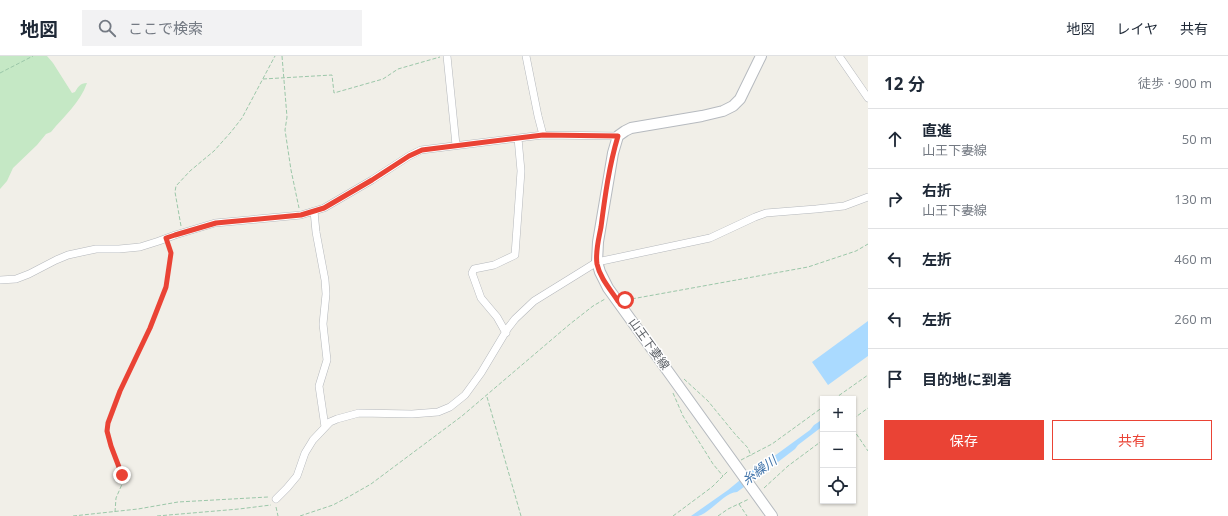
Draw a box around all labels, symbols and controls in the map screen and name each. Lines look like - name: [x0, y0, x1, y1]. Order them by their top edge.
- search box: [82, 10, 362, 46]
- text: 地図: [20, 16, 58, 42]
- icon: search: [96, 17, 118, 39]
- text: ここで検索: [128, 18, 203, 38]
- text: 地図: [1066, 19, 1094, 38]
- text: レイヤ: [1116, 19, 1158, 38]
- text: 共有: [1180, 19, 1208, 38]
- text: 12 分: [884, 72, 925, 95]
- text: 徒歩 · 900 m: [1138, 74, 1212, 92]
- text: 直進: [922, 120, 952, 140]
- icon: ahead: [884, 128, 906, 150]
- text: 50 m: [1182, 130, 1212, 148]
- text: 山王下妻線: [922, 141, 987, 159]
- text: 右折: [922, 180, 952, 200]
- icon: right: [884, 188, 906, 210]
- text: 130 m: [1174, 190, 1212, 208]
- text: 山王下妻線: [922, 201, 987, 219]
- icon: left: [884, 248, 906, 270]
- text: 左折: [922, 249, 952, 269]
- text: 460 m: [1174, 250, 1212, 268]
- route start: [616, 291, 634, 309]
- icon: left: [884, 308, 906, 330]
- text: 左折: [922, 309, 952, 329]
- text: 260 m: [1174, 310, 1212, 328]
- street label: 山王下妻線: [625, 314, 674, 373]
- icon: arrive: [884, 368, 906, 390]
- text: 目的地に到着: [922, 369, 1012, 389]
- map controls: [820, 396, 856, 504]
- button: +: [820, 396, 856, 432]
- button: 保存: [884, 420, 1044, 460]
- button: 共有: [1052, 420, 1212, 460]
- button: −: [820, 432, 856, 468]
- water label: 糸繰川: [738, 450, 782, 489]
- route end: [113, 466, 131, 484]
- button: locate: [820, 468, 856, 504]

